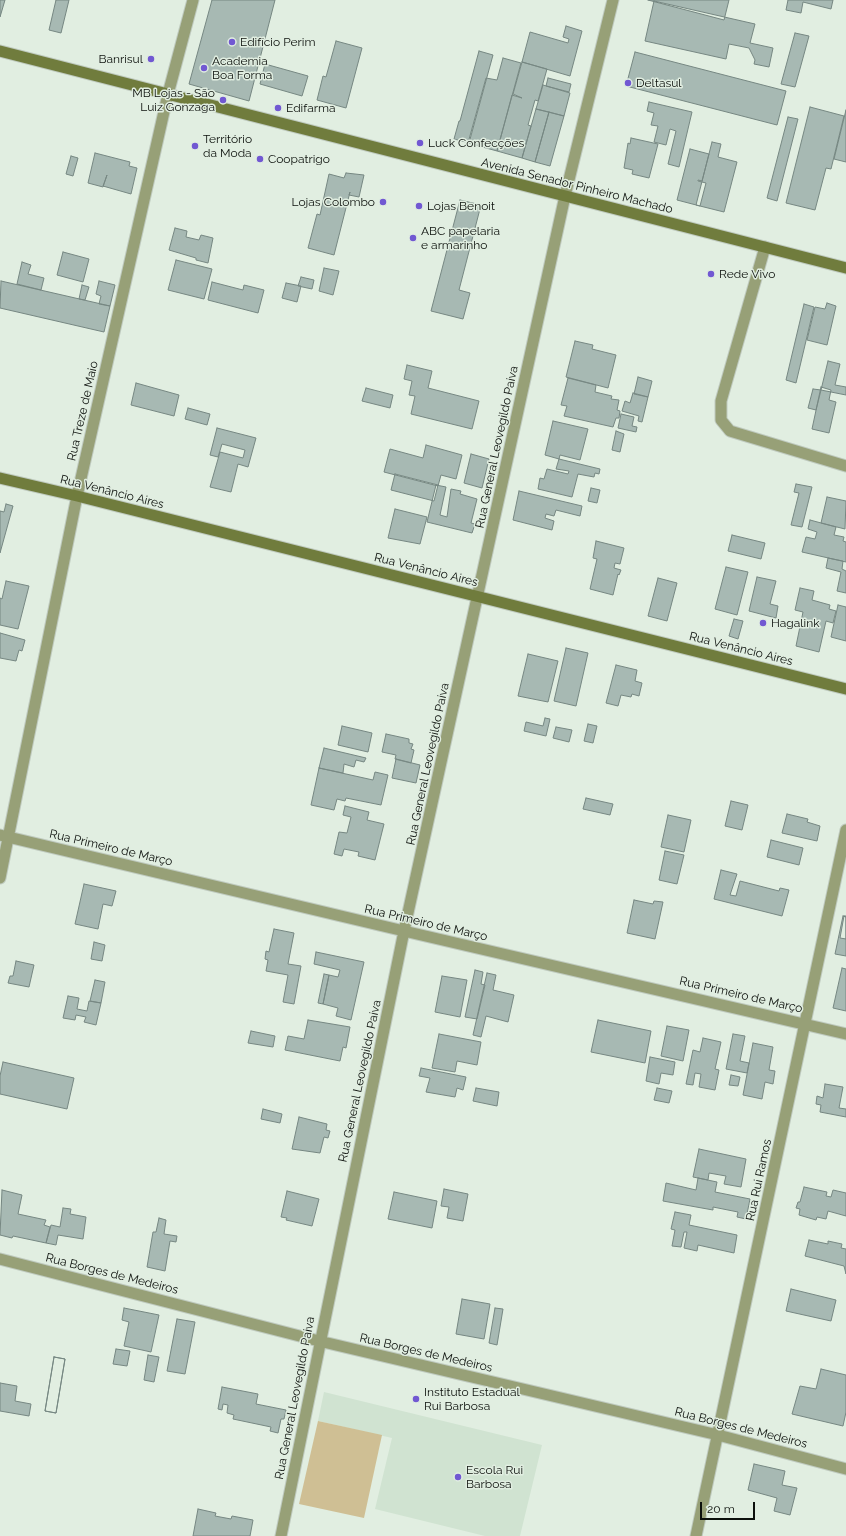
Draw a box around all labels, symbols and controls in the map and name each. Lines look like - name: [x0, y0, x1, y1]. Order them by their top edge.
- place label: Edifício Perim: [240, 35, 315, 49]
- marker: Edifício Perim: [227, 37, 237, 47]
- place label: Banrisul: [98, 52, 143, 66]
- marker: Banrisul: [146, 54, 156, 64]
- place label: Academia Boa Forma: [212, 54, 272, 82]
- marker: Academia Boa Forma: [199, 63, 209, 73]
- place label: Deltasul: [636, 76, 682, 90]
- marker: Deltasul: [623, 78, 633, 88]
- place label: MB Lojas - São Luiz Gonzaga: [132, 86, 215, 114]
- marker: MB Lojas - São Luiz Gonzaga: [218, 95, 228, 105]
- place label: Edifarma: [286, 101, 335, 115]
- marker: Edifarma: [273, 103, 283, 113]
- place label: Território da Moda: [203, 132, 252, 160]
- place label: Luck Confecções: [428, 136, 524, 150]
- marker: Luck Confecções: [415, 138, 425, 148]
- marker: Território da Moda: [190, 141, 200, 151]
- place label: Coopatrigo: [268, 152, 330, 166]
- marker: Coopatrigo: [255, 154, 265, 164]
- street label: Avenida Senador Pinheiro Machado: [480, 155, 674, 217]
- place label: Lojas Colombo: [292, 195, 375, 209]
- marker: Lojas Colombo: [378, 197, 388, 207]
- place label: Lojas Benoit: [427, 199, 495, 213]
- marker: Lojas Benoit: [414, 201, 424, 211]
- place label: ABC papelaria e armarinho: [421, 224, 500, 252]
- marker: ABC papelaria e armarinho: [408, 233, 418, 243]
- place label: Rede Vivo: [719, 267, 775, 281]
- marker: Rede Vivo: [706, 269, 716, 279]
- street label: Rua Treze de Maio: [65, 360, 101, 462]
- street label: Rua General Leovegildo Paiva: [473, 365, 521, 529]
- street label: Rua Venâncio Aires: [59, 472, 165, 512]
- street label: Rua Venâncio Aires: [373, 550, 479, 590]
- place label: Hagalink: [771, 616, 820, 630]
- marker: Hagalink: [758, 618, 768, 628]
- street label: Rua Venâncio Aires: [688, 629, 794, 669]
- street label: Rua General Leovegildo Paiva: [404, 682, 452, 846]
- street label: Rua Primeiro de Março: [48, 827, 174, 869]
- street label: Rua Primeiro de Março: [363, 902, 489, 944]
- street label: Rua Primeiro de Março: [678, 974, 804, 1016]
- street label: Rua General Leovegildo Paiva: [336, 999, 384, 1163]
- street label: Rua Rui Ramos: [743, 1138, 775, 1222]
- street label: Rua Borges de Medeiros: [44, 1251, 180, 1297]
- street label: Rua General Leovegildo Paiva: [272, 1315, 318, 1481]
- street label: Rua Borges de Medeiros: [358, 1331, 494, 1375]
- place label: Instituto Estadual Rui Barbosa: [424, 1385, 520, 1413]
- marker: Instituto Estadual Rui Barbosa: [411, 1394, 421, 1404]
- street label: Rua Borges de Medeiros: [673, 1405, 809, 1451]
- place label: Escola Rui Barbosa: [466, 1463, 523, 1491]
- marker: Escola Rui Barbosa: [453, 1472, 463, 1482]
- scale bar: [702, 1494, 757, 1520]
- text: 20 m: [707, 1502, 735, 1516]

